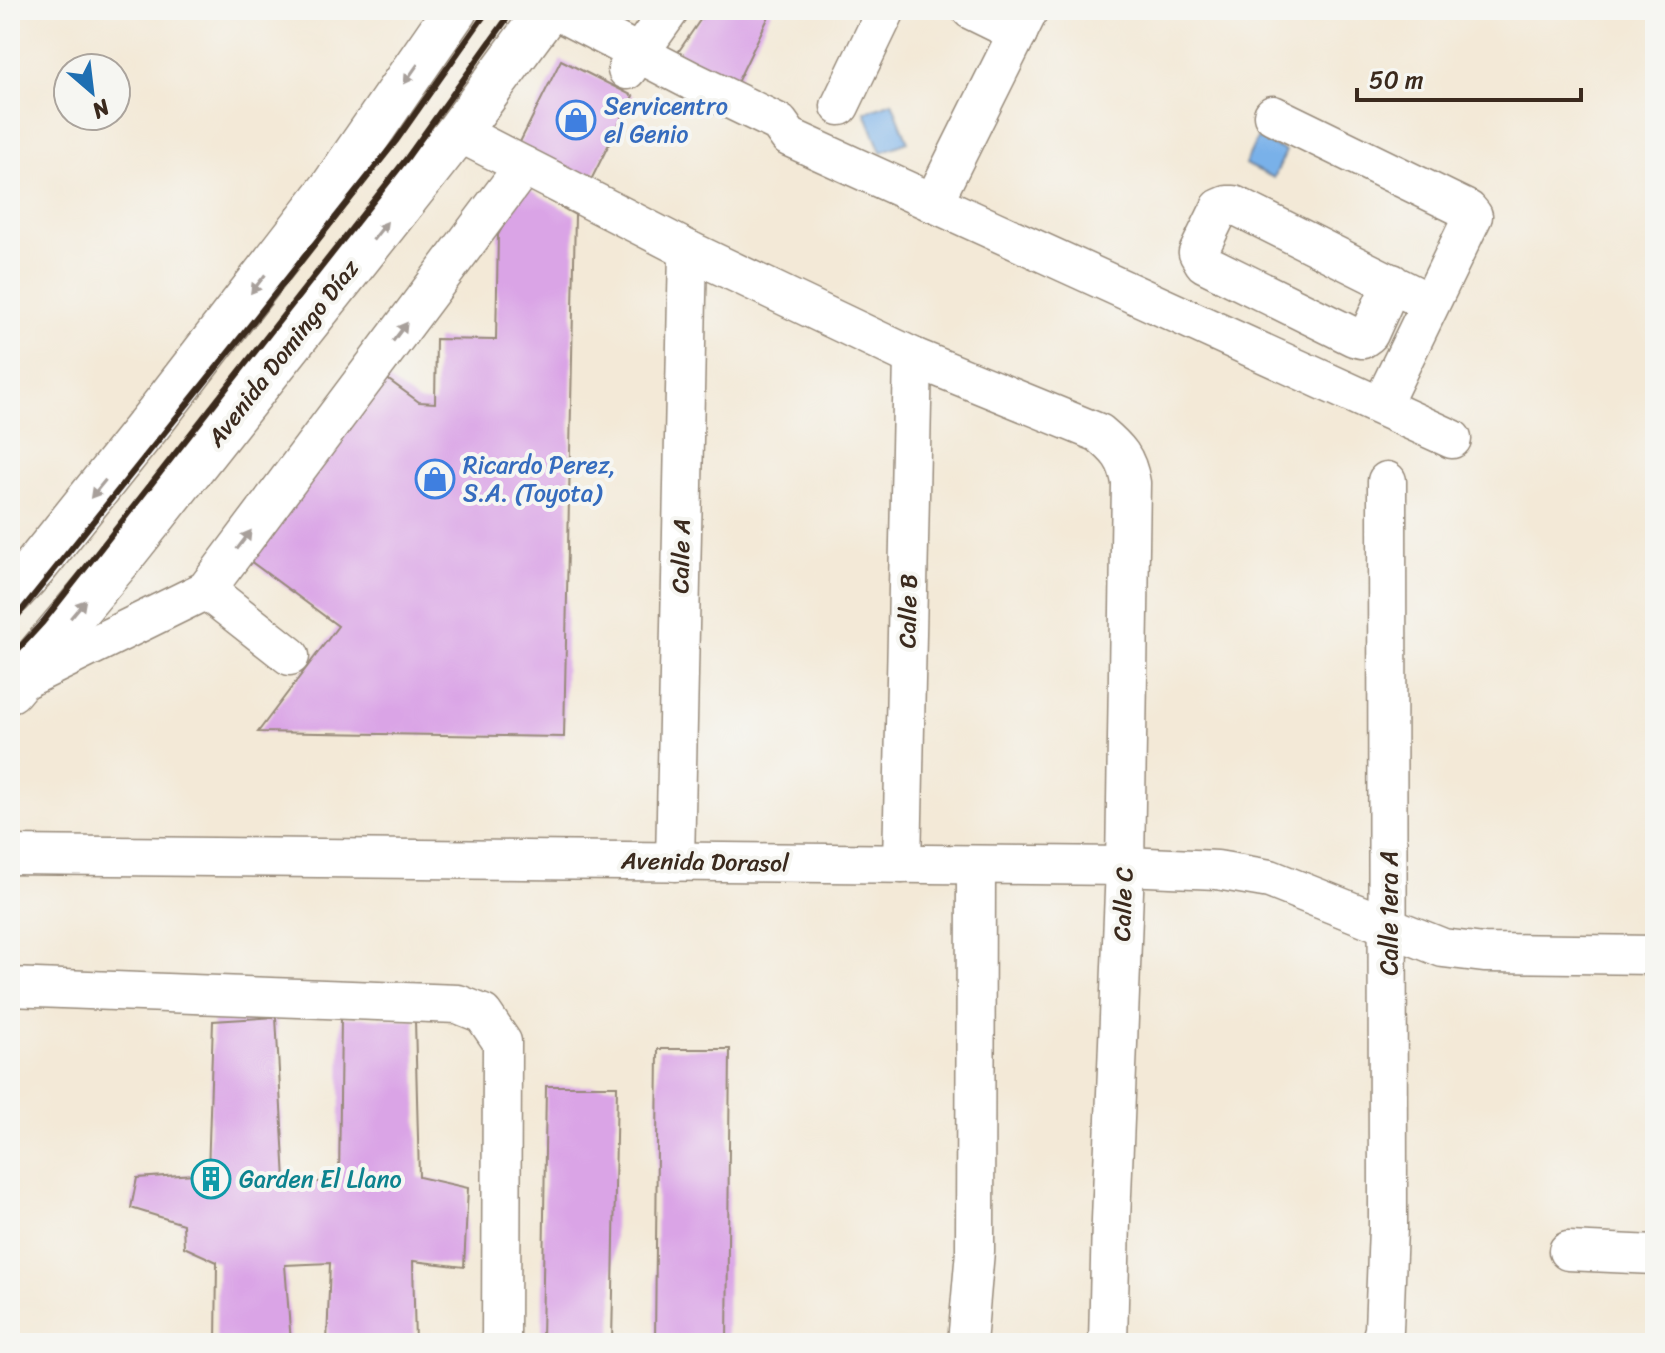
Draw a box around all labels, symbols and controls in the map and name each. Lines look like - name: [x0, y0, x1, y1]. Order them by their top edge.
- north arrow: [52, 52, 132, 132]
- scale bar: [1357, 52, 1581, 102]
- text: 50 m: [1369, 59, 1424, 101]
- one-way arrow: [404, 64, 419, 85]
- place label: Servicentro el Genio: [604, 85, 728, 155]
- text: N: [85, 88, 118, 130]
- shop icon: Servicentro el Genio: [555, 99, 597, 141]
- one-way arrow: [371, 221, 388, 241]
- street label: Avenida Domingo Díaz: [195, 249, 370, 457]
- one-way arrow: [250, 274, 266, 294]
- one-way arrow: [391, 322, 407, 342]
- place label: Ricardo Perez, S.A. (Toyota): [463, 444, 616, 514]
- shop icon: Ricardo Perez, S.A. (Toyota): [414, 458, 456, 500]
- one-way arrow: [90, 479, 106, 499]
- street label: Calle A: [659, 518, 703, 594]
- one-way arrow: [235, 530, 251, 550]
- street label: Calle B: [886, 573, 930, 649]
- one-way arrow: [69, 599, 86, 619]
- street label: Avenida Dorasol: [620, 840, 790, 884]
- street label: Calle 1era A: [1368, 850, 1410, 976]
- street label: Calle C: [1101, 866, 1145, 942]
- building icon: Garden El Llano: [190, 1158, 232, 1200]
- place label: Garden El Llano: [239, 1158, 402, 1200]

